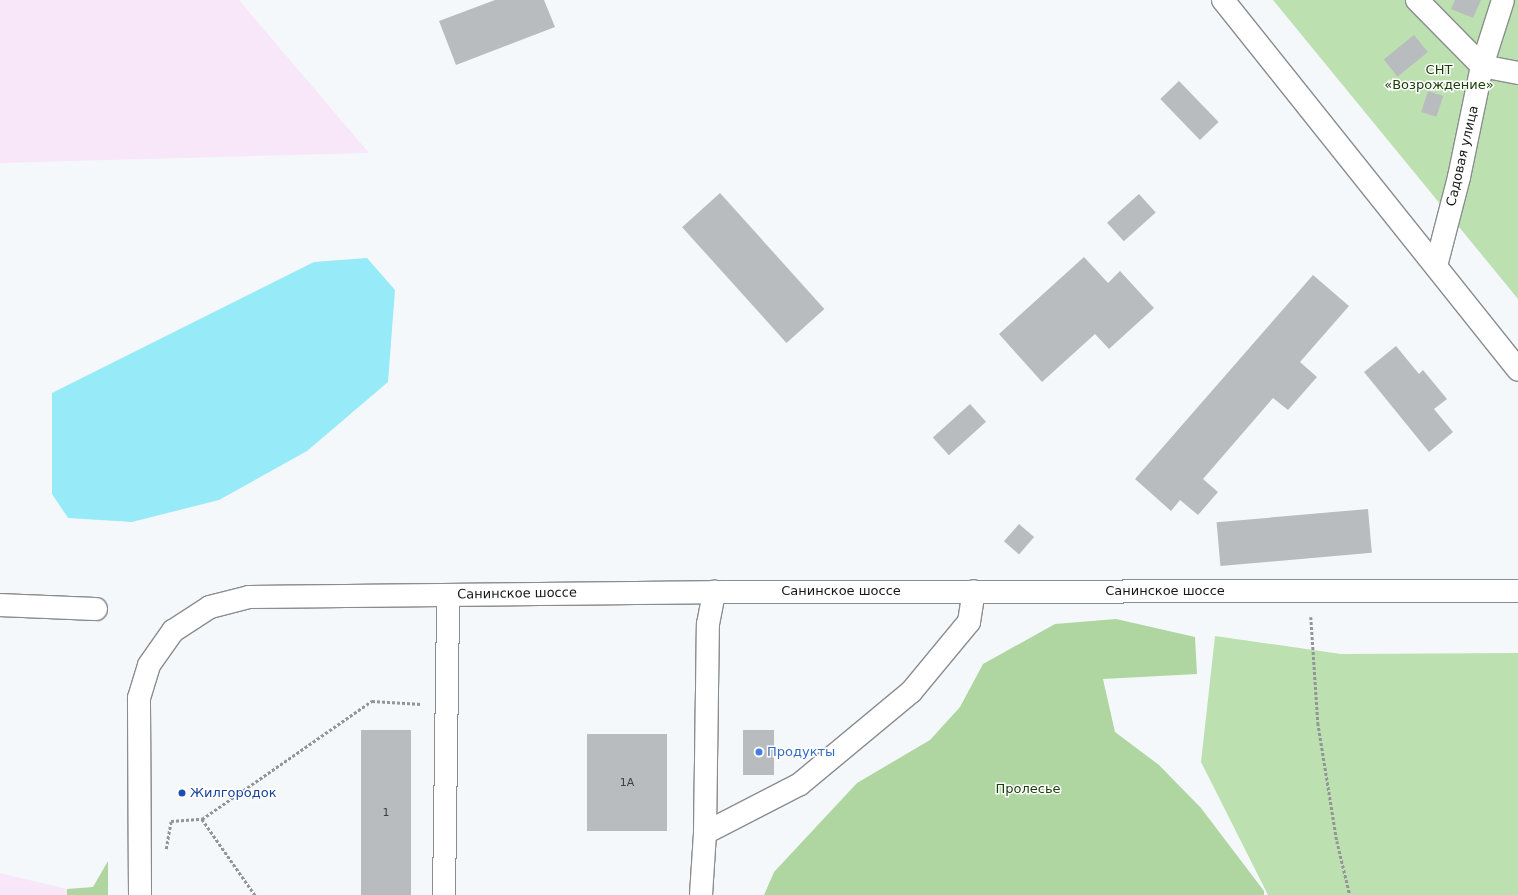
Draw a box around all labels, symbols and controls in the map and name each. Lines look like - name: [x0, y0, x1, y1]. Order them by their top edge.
- park label: СНТ «Возрождение»: [1384, 63, 1494, 94]
- street label: Садовая улица: [1444, 104, 1482, 208]
- street label: Санинское шоссе: [781, 583, 901, 599]
- street label: Санинское шоссе: [1105, 583, 1225, 599]
- street label: Санинское шоссе: [457, 585, 577, 603]
- place label: Продукты: [767, 744, 835, 760]
- marker: Продукты: [754, 747, 764, 757]
- house number: 1А: [620, 776, 634, 790]
- park label: Пролесье: [995, 781, 1061, 797]
- place label: Жилгородок: [190, 785, 277, 801]
- marker: Жилгородок: [177, 788, 187, 798]
- house number: 1: [383, 806, 389, 820]

